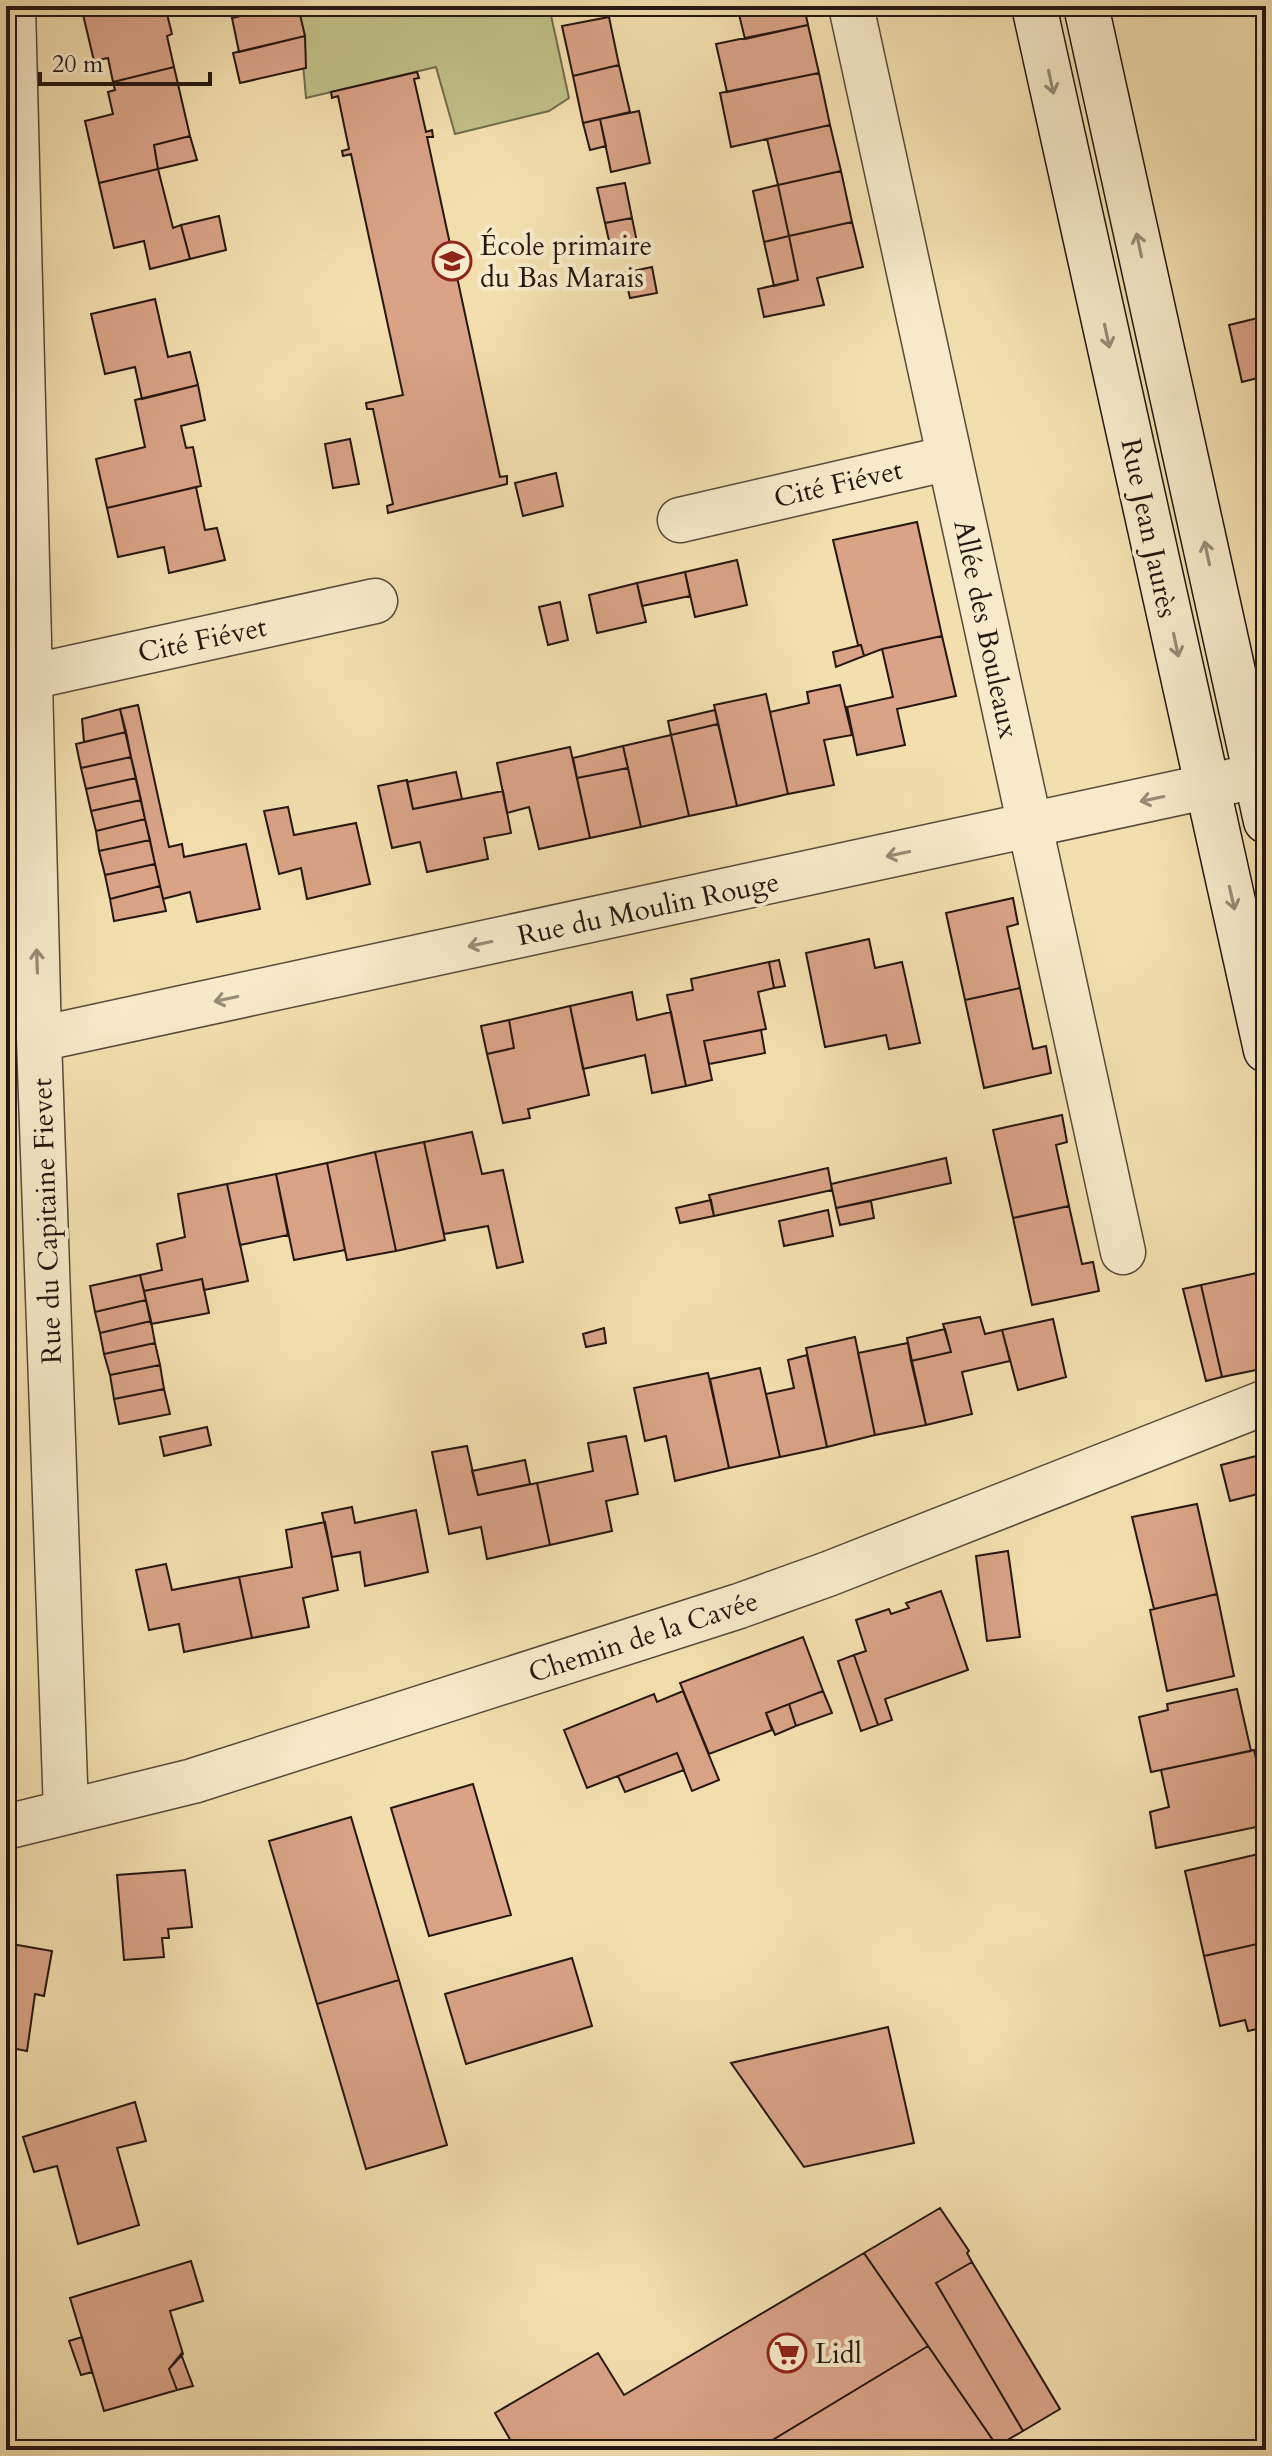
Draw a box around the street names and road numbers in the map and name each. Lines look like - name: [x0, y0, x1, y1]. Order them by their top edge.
- street label: Rue Jean Jaurès: [1112, 435, 1187, 621]
- street label: Cité Fiévet: [770, 451, 906, 517]
- street label: Allée des Bouleaux: [944, 517, 1028, 742]
- street label: Cité Fiévet: [134, 608, 270, 672]
- street label: Rue du Moulin Rouge: [514, 863, 782, 955]
- street label: Rue du Capitaine Fievet: [23, 1077, 71, 1365]
- street label: Chemin de la Cavée: [524, 1582, 763, 1692]

